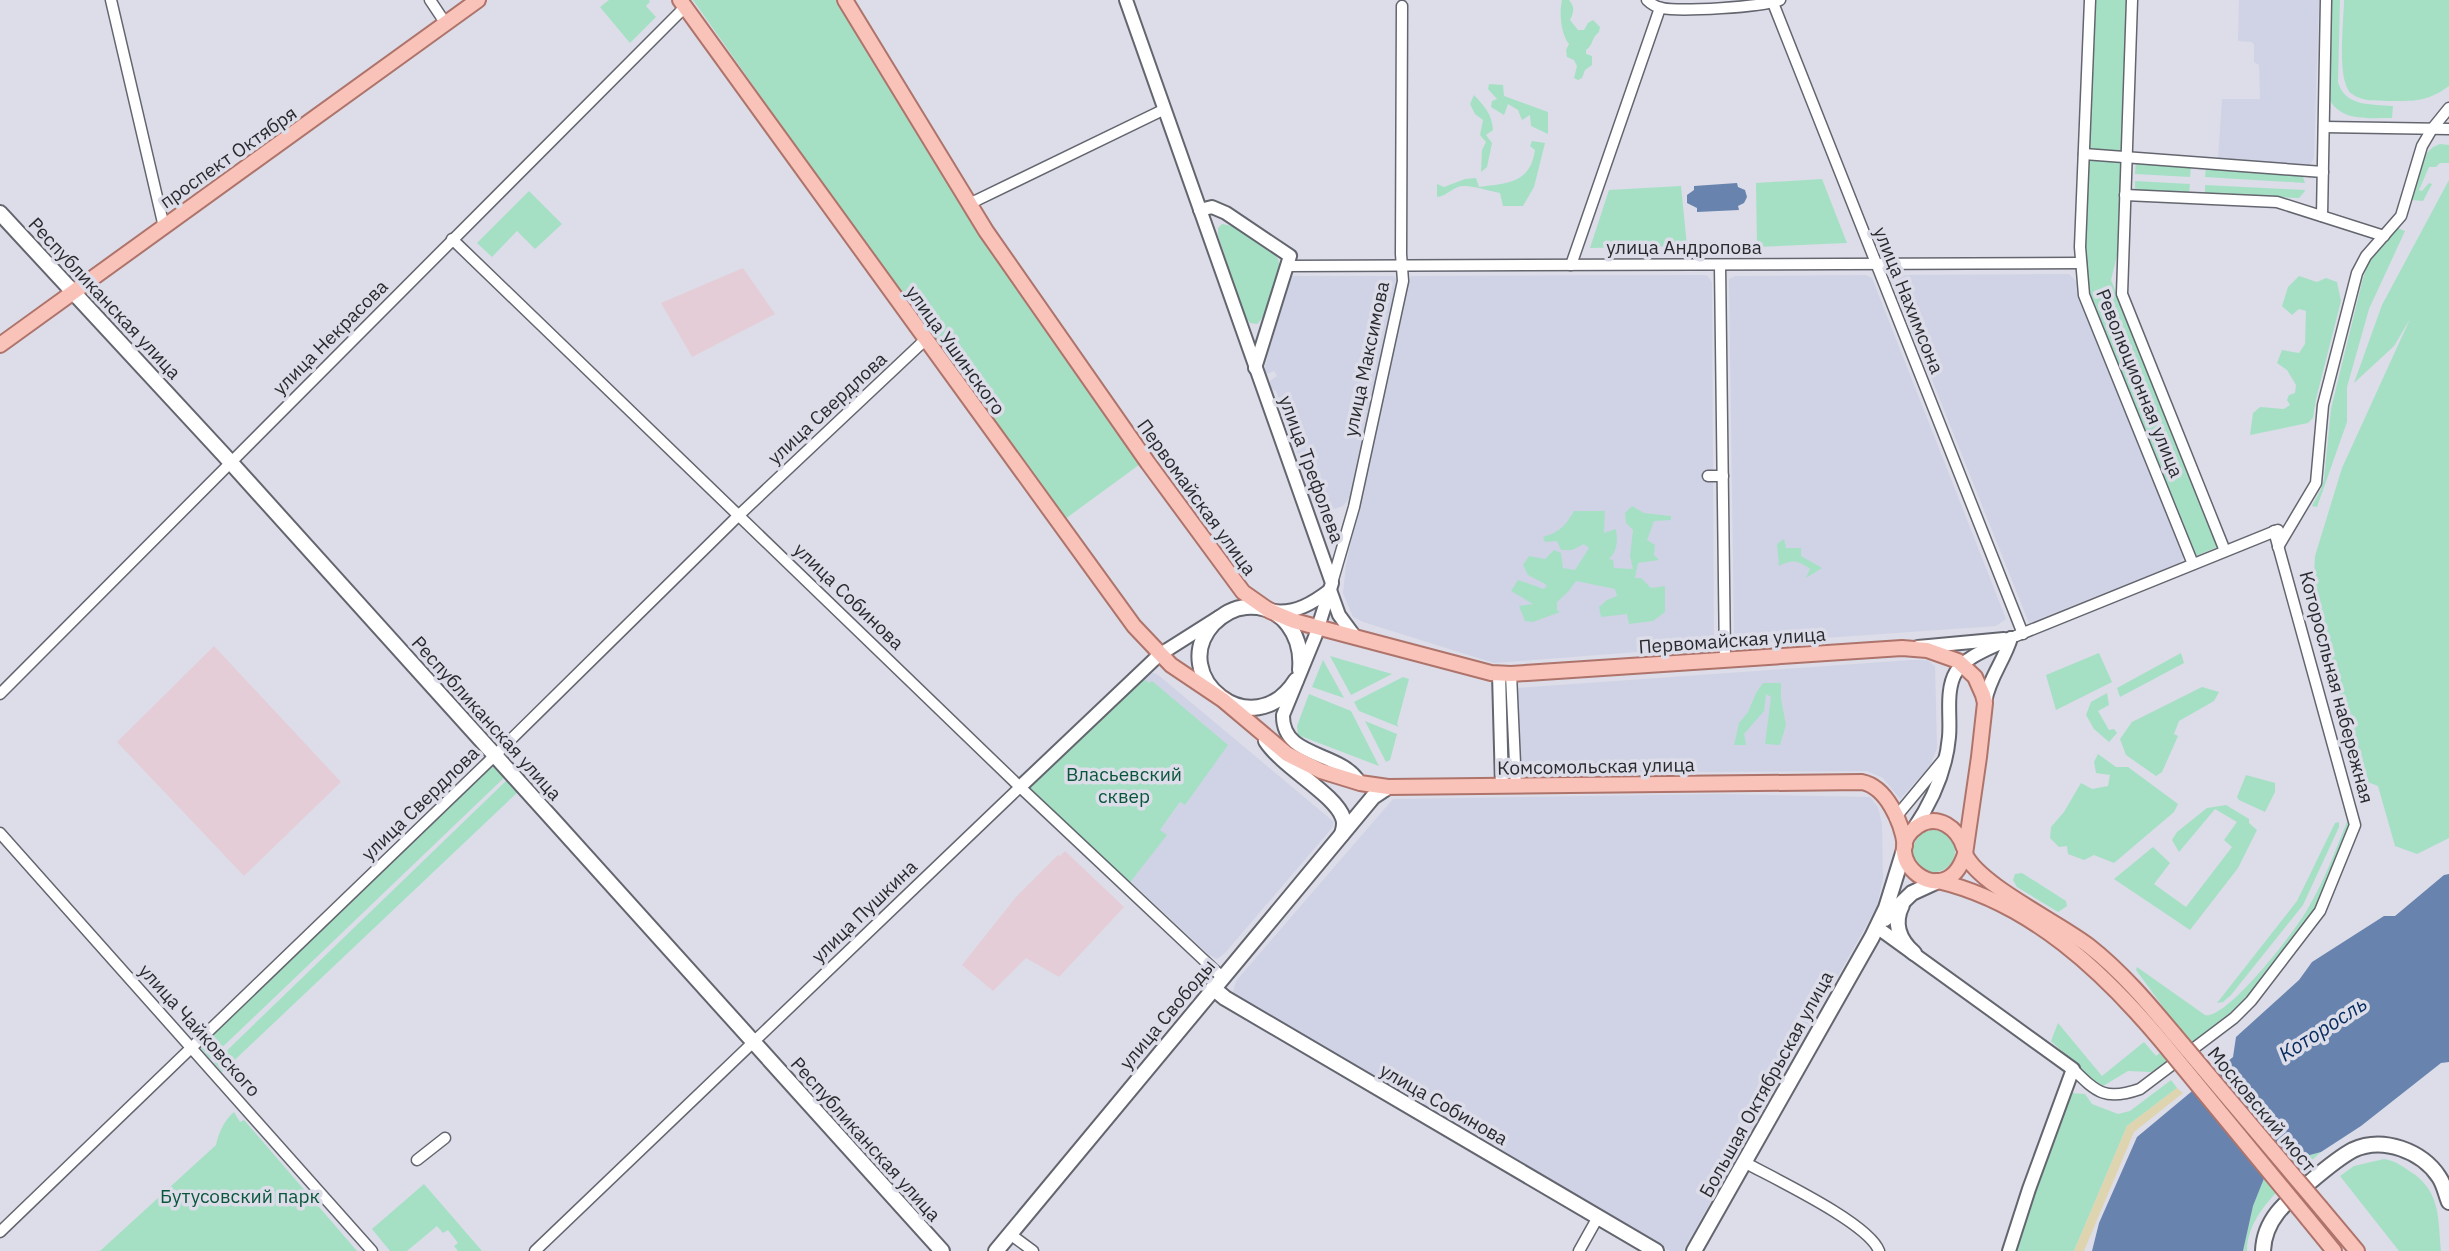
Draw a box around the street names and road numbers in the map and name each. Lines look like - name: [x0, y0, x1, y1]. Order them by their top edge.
- street label: проспект Октября: [155, 101, 301, 213]
- street label: Республиканская улица: [24, 212, 186, 384]
- street label: улица Нахимсона: [1869, 223, 1949, 377]
- street label: улица Андропова: [1606, 235, 1762, 259]
- street label: улица Некрасова: [267, 274, 393, 400]
- street label: улица Максимова: [1338, 279, 1394, 439]
- street label: улица Ушинского: [901, 281, 1011, 419]
- street label: Революционная улица: [2091, 285, 2189, 481]
- street label: улица Свердлова: [762, 347, 892, 469]
- street label: улица Трефолева: [1274, 392, 1350, 546]
- street label: Первомайская улица: [1132, 414, 1262, 580]
- street label: улица Собинова: [789, 537, 909, 655]
- street label: Которосльная набережная: [2294, 568, 2380, 806]
- street label: Первомайская улица: [1638, 621, 1826, 659]
- street label: Республиканская улица: [407, 631, 567, 805]
- street label: улица Свердлова: [356, 741, 484, 865]
- street label: Комсомольская улица: [1497, 752, 1695, 780]
- street label: улица Пушкина: [806, 854, 922, 968]
- street label: улица Свободы: [1114, 954, 1220, 1074]
- street label: улица Чайковского: [134, 958, 266, 1102]
- street label: Большая Октябрьская улица: [1694, 967, 1838, 1201]
- street label: Московский мост: [2203, 1041, 2321, 1177]
- street label: Республиканская улица: [786, 1052, 946, 1226]
- street label: улица Собинова: [1376, 1058, 1512, 1150]

